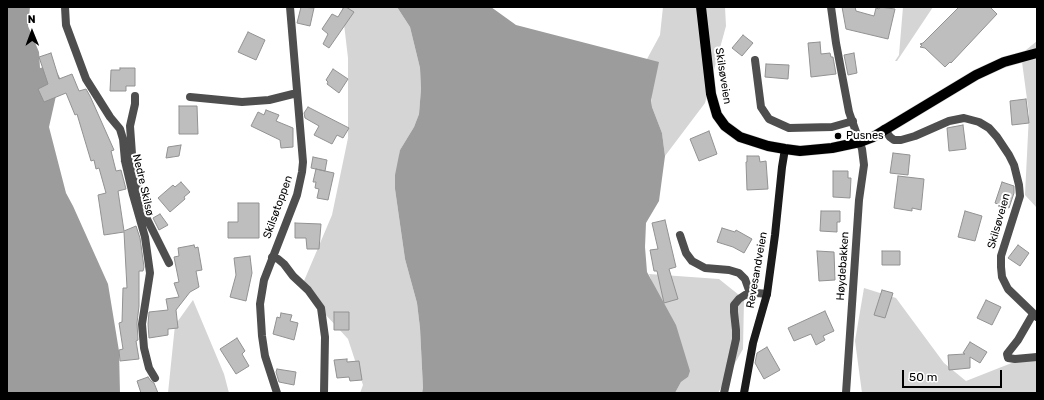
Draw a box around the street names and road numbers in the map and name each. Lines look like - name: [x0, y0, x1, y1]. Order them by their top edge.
- street label: Skilsøveien: [712, 47, 734, 105]
- street label: Nedre Skilsø: [129, 153, 157, 217]
- street label: Skilsøtoppen: [260, 174, 296, 240]
- street label: Skilsøveien: [985, 192, 1013, 250]
- street label: Revesandveien: [744, 231, 770, 309]
- street label: Høydebakken: [834, 231, 852, 301]

